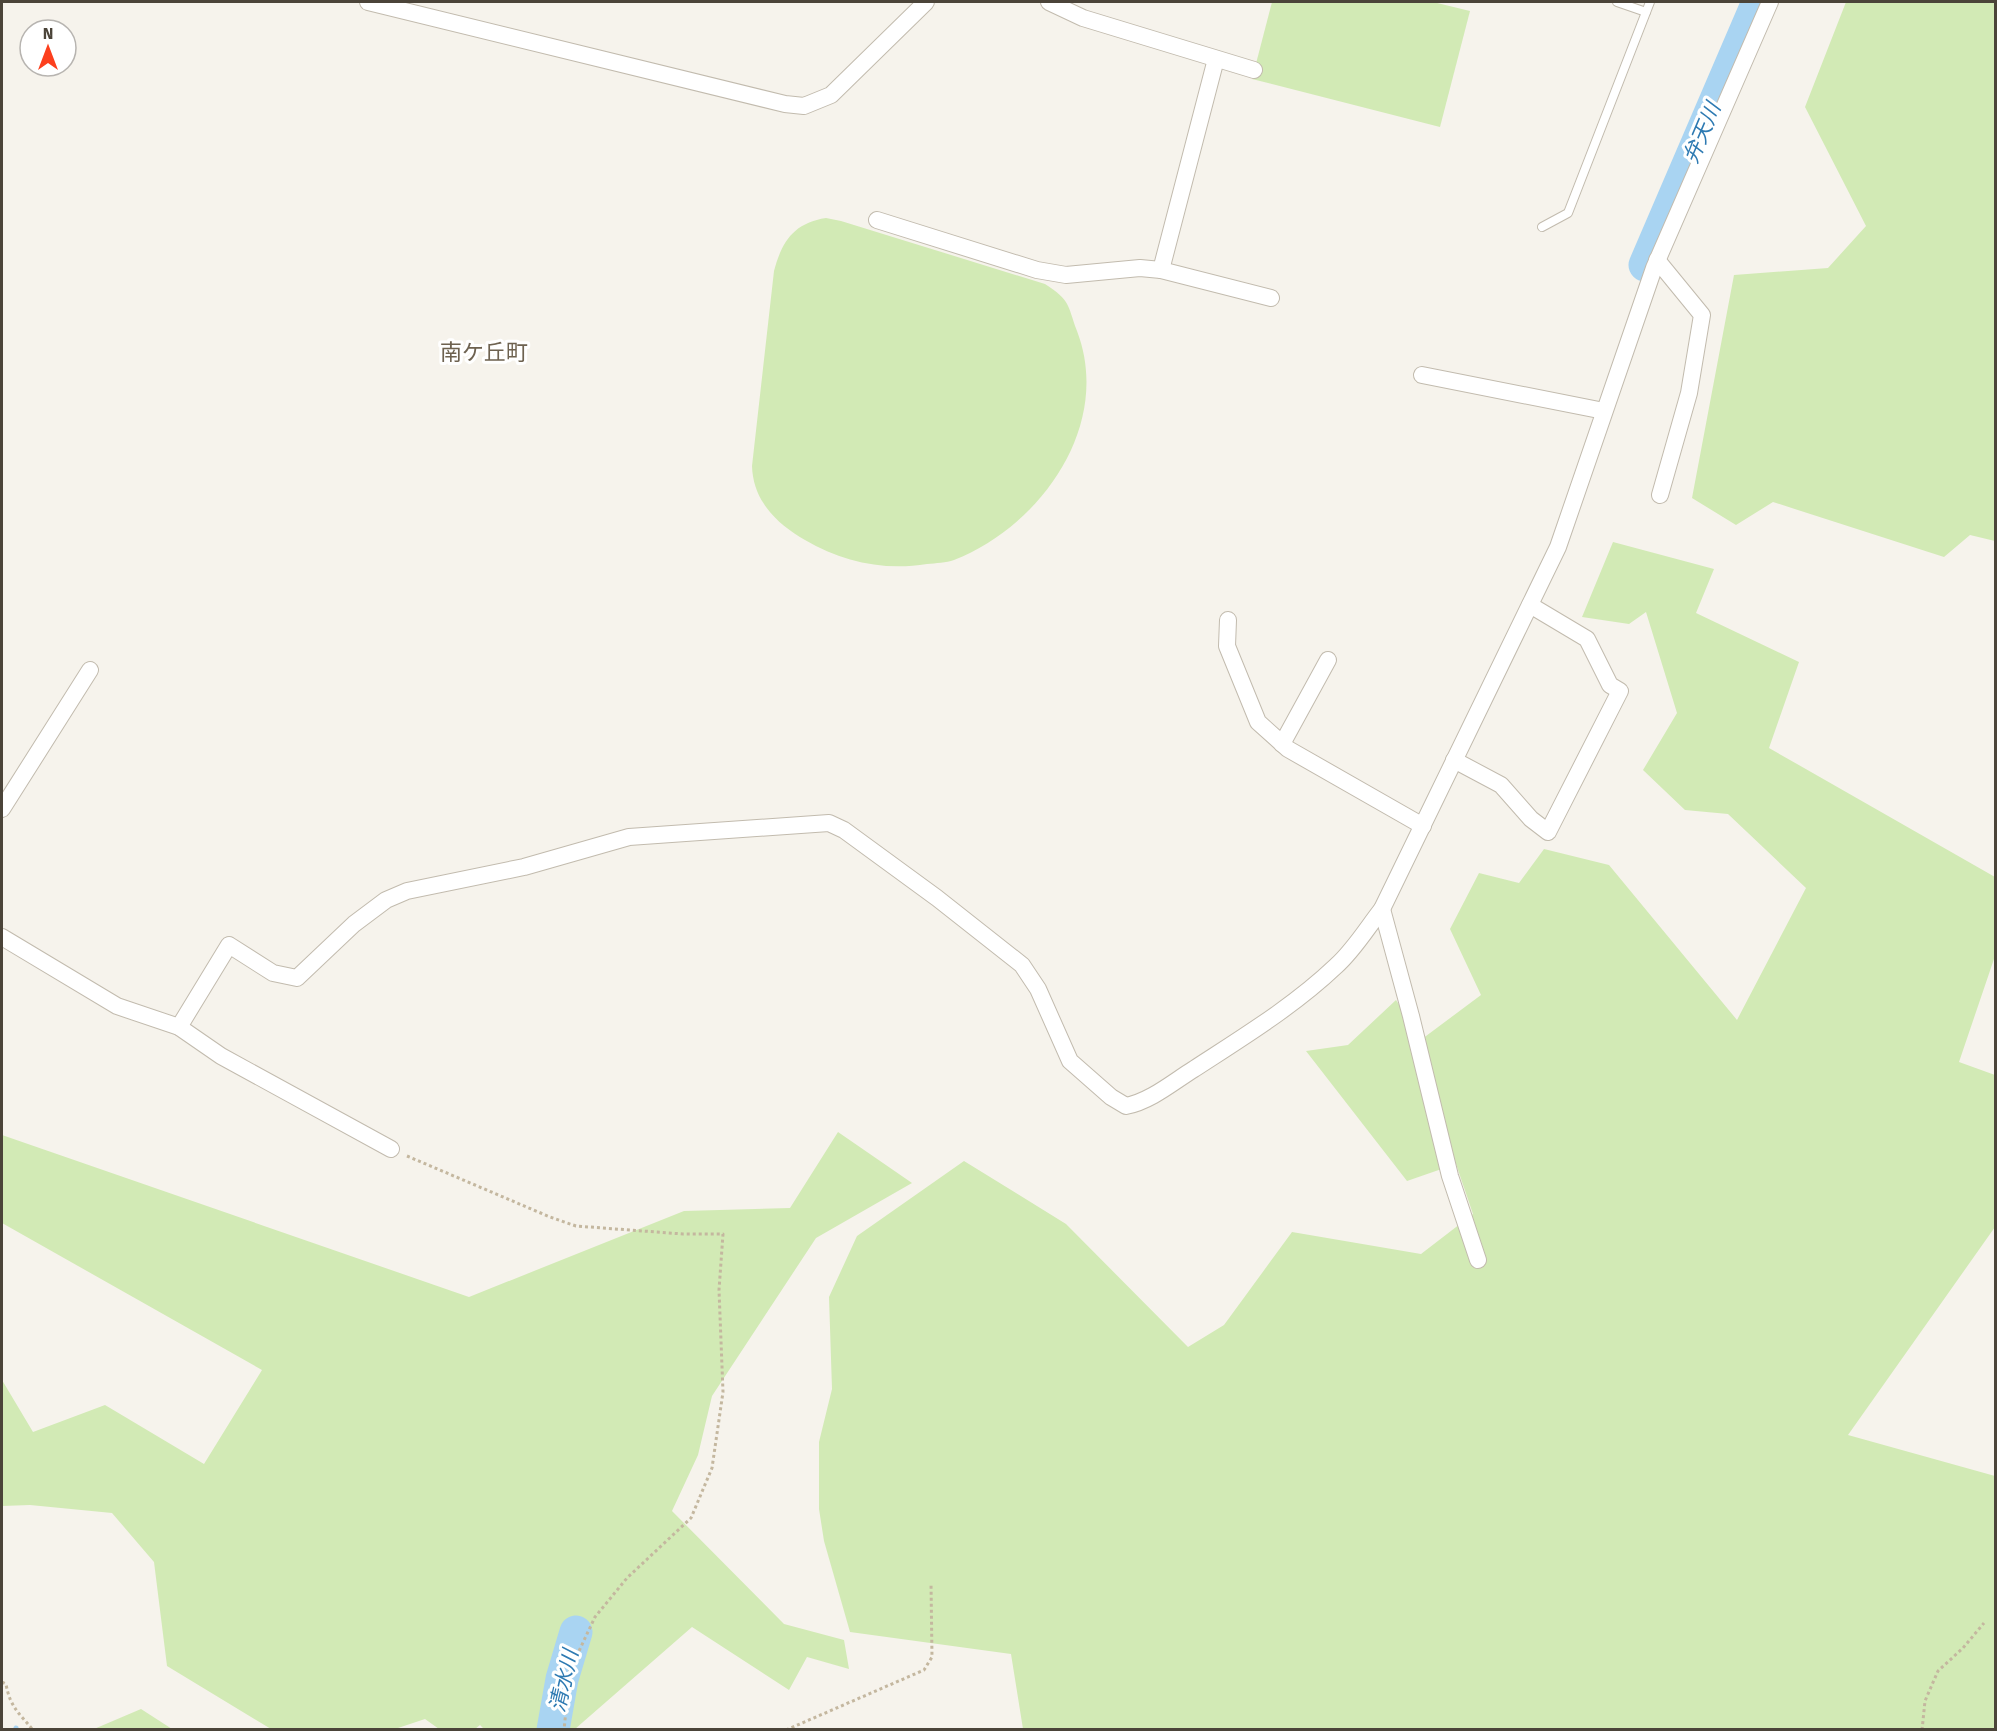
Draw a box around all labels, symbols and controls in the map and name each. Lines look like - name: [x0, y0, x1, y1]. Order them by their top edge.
- north arrow: [18, 18, 78, 78]
- text: N: [43, 24, 53, 43]
- water label: 弁天川: [1678, 97, 1727, 167]
- district label: 南ケ丘町: [440, 339, 528, 366]
- water label: 清水川: [544, 1645, 584, 1715]

